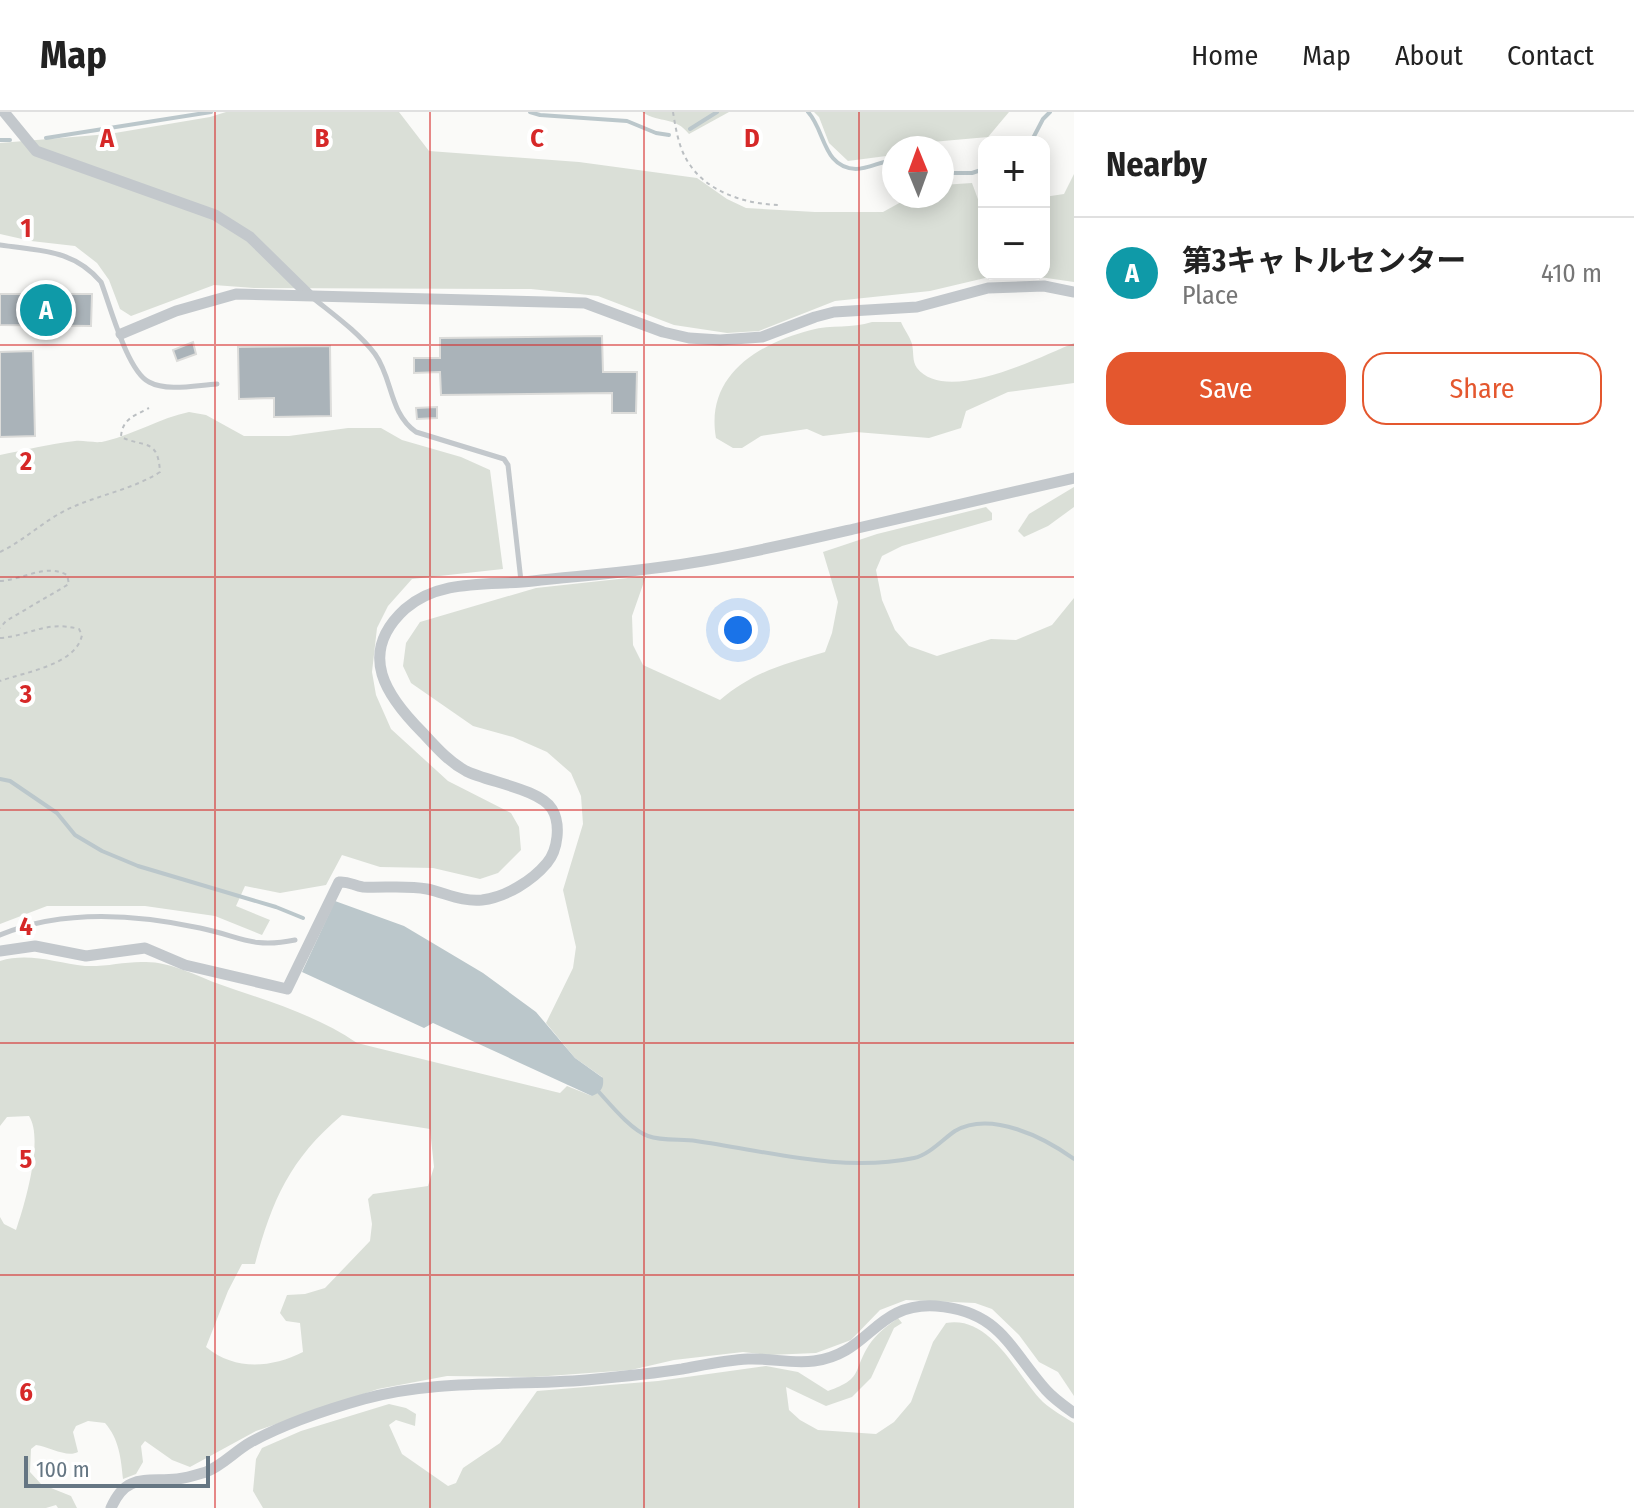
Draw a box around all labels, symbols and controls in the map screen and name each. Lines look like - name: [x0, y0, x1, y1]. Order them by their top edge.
- text: Map: [40, 32, 107, 78]
- text: Home: [1191, 39, 1258, 72]
- text: Map: [1302, 39, 1351, 72]
- text: About: [1395, 39, 1463, 72]
- text: Contact: [1507, 39, 1594, 72]
- text: A: [99, 123, 115, 154]
- text: B: [315, 123, 330, 154]
- text: C: [530, 123, 544, 154]
- text: D: [744, 123, 760, 154]
- north arrow: [882, 136, 954, 208]
- map controls: [978, 136, 1050, 280]
- button: +: [978, 136, 1050, 208]
- text: Nearby: [1106, 144, 1207, 185]
- button: −: [978, 208, 1050, 280]
- text: 1: [21, 213, 32, 244]
- text: 第3キャトルセンター: [1182, 243, 1466, 279]
- text: A: [1125, 258, 1139, 289]
- text: 410 m: [1541, 258, 1602, 289]
- pin: A: [20, 280, 72, 340]
- text: Place: [1182, 280, 1238, 311]
- button: Save: [1106, 352, 1346, 425]
- button: Share: [1362, 352, 1602, 425]
- text: 2: [19, 446, 32, 477]
- your location: [718, 610, 758, 650]
- text: 3: [19, 679, 32, 710]
- text: 4: [19, 911, 33, 942]
- text: 5: [20, 1144, 33, 1175]
- text: 6: [19, 1377, 33, 1408]
- scale bar: [24, 1452, 210, 1488]
- text: 100 m: [36, 1456, 90, 1483]

